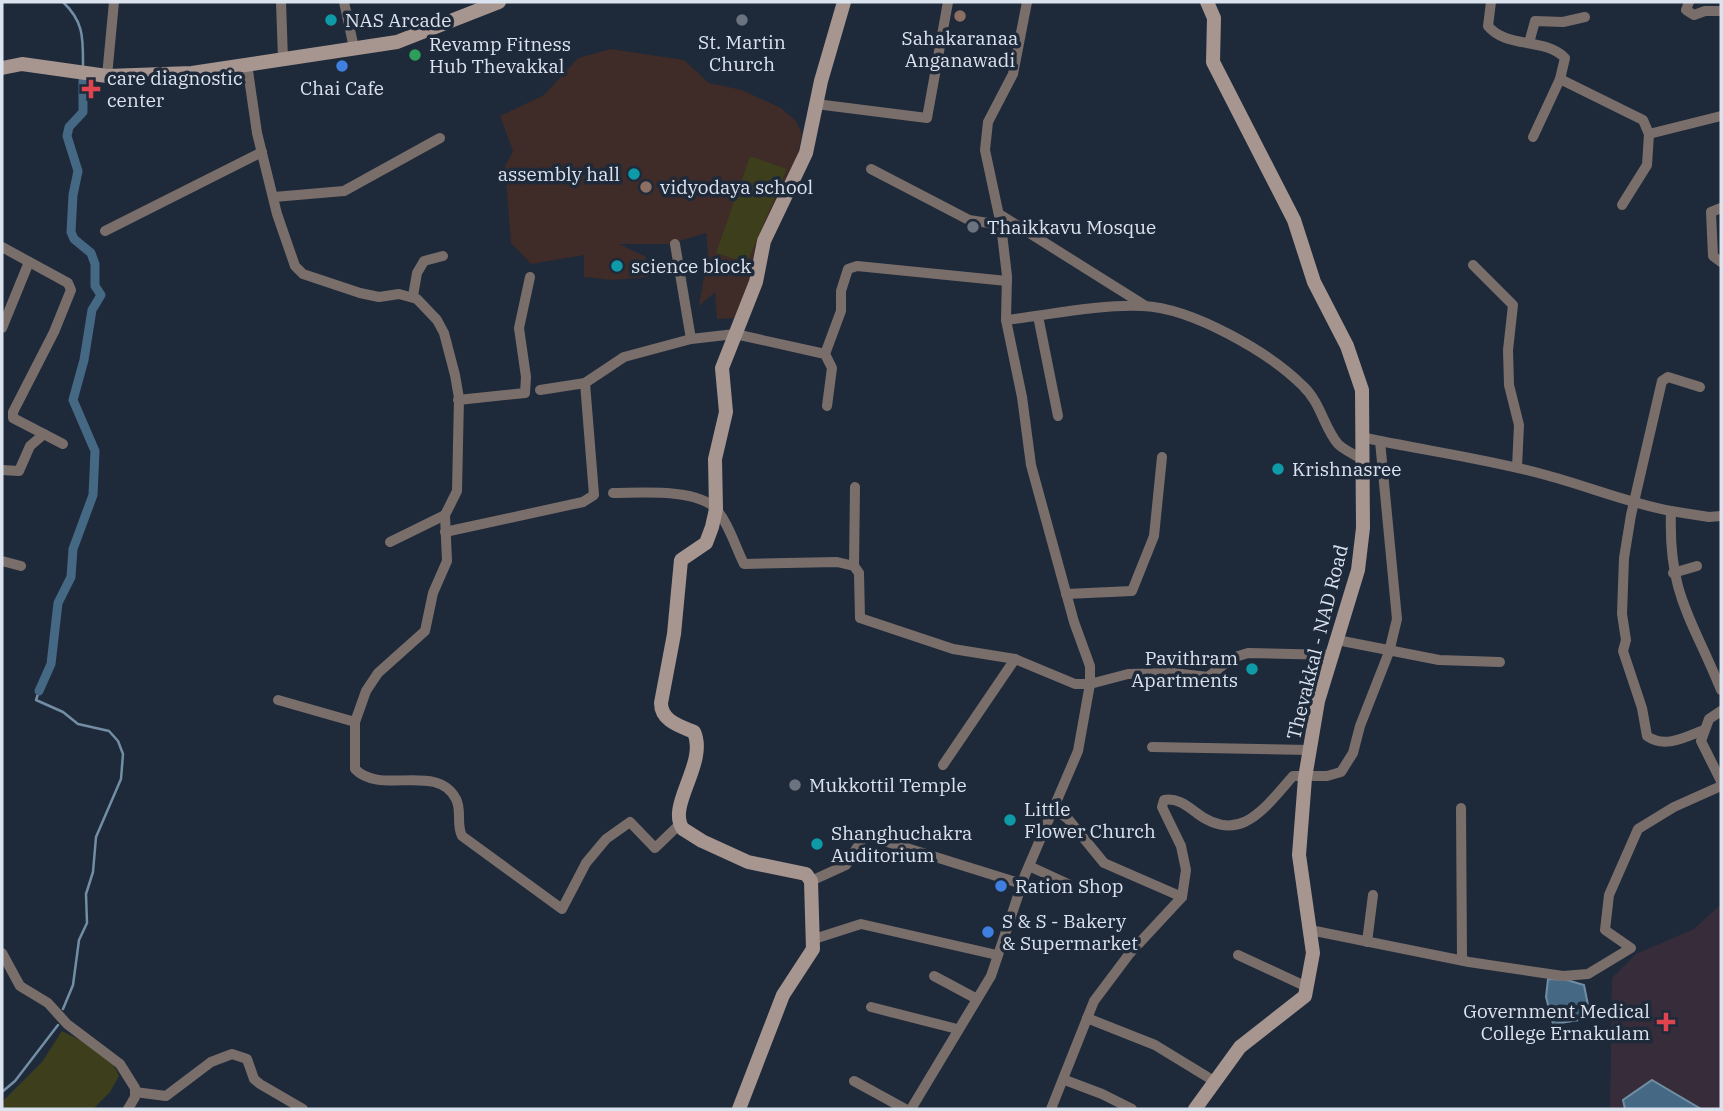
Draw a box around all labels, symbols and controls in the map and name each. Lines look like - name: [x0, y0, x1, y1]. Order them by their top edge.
- place label: NAS Arcade: [345, 8, 452, 32]
- marker: Sahakaranaa Anganawadi: [952, 8, 968, 24]
- marker: NAS Arcade: [323, 12, 339, 28]
- marker: St. Martin Church: [734, 12, 750, 28]
- place label: Sahakaranaa Anganawadi: [902, 26, 1018, 72]
- place label: St. Martin Church: [698, 30, 786, 76]
- place label: Revamp Fitness Hub Thevakkal: [429, 32, 571, 78]
- marker: Revamp Fitness Hub Thevakkal: [407, 47, 423, 63]
- marker: Chai Cafe: [334, 58, 350, 74]
- place label: care diagnostic center: [107, 66, 243, 112]
- place label: Chai Cafe: [300, 76, 384, 100]
- marker: care diagnostic center: [81, 79, 101, 99]
- place label: assembly hall: [498, 162, 620, 186]
- marker: assembly hall: [626, 166, 642, 182]
- place label: vidyodaya school: [660, 175, 814, 199]
- marker: vidyodaya school: [638, 179, 654, 195]
- place label: Thaikkavu Mosque: [987, 215, 1156, 239]
- marker: Thaikkavu Mosque: [965, 219, 981, 235]
- place label: science block: [631, 254, 751, 278]
- marker: science block: [609, 258, 625, 274]
- place label: Krishnasree: [1292, 457, 1401, 481]
- marker: Krishnasree: [1270, 461, 1286, 477]
- street label: Thevakkal - NAD Road: [1281, 542, 1353, 742]
- place label: Pavithram Apartments: [1131, 646, 1238, 692]
- marker: Pavithram Apartments: [1244, 661, 1260, 677]
- place label: Mukkottil Temple: [809, 773, 967, 797]
- marker: Mukkottil Temple: [787, 777, 803, 793]
- place label: Little Flower Church: [1024, 797, 1156, 843]
- marker: Little Flower Church: [1002, 812, 1018, 828]
- place label: Shanghuchakra Auditorium: [831, 821, 972, 867]
- marker: Shanghuchakra Auditorium: [809, 836, 825, 852]
- place label: Ration Shop: [1015, 874, 1123, 898]
- marker: Ration Shop: [993, 878, 1009, 894]
- place label: S & S - Bakery & Supermarket: [1002, 909, 1138, 955]
- marker: S & S - Bakery & Supermarket: [980, 924, 996, 940]
- place label: Government Medical College Ernakulam: [1463, 999, 1650, 1045]
- marker: Government Medical College Ernakulam: [1656, 1012, 1676, 1032]

